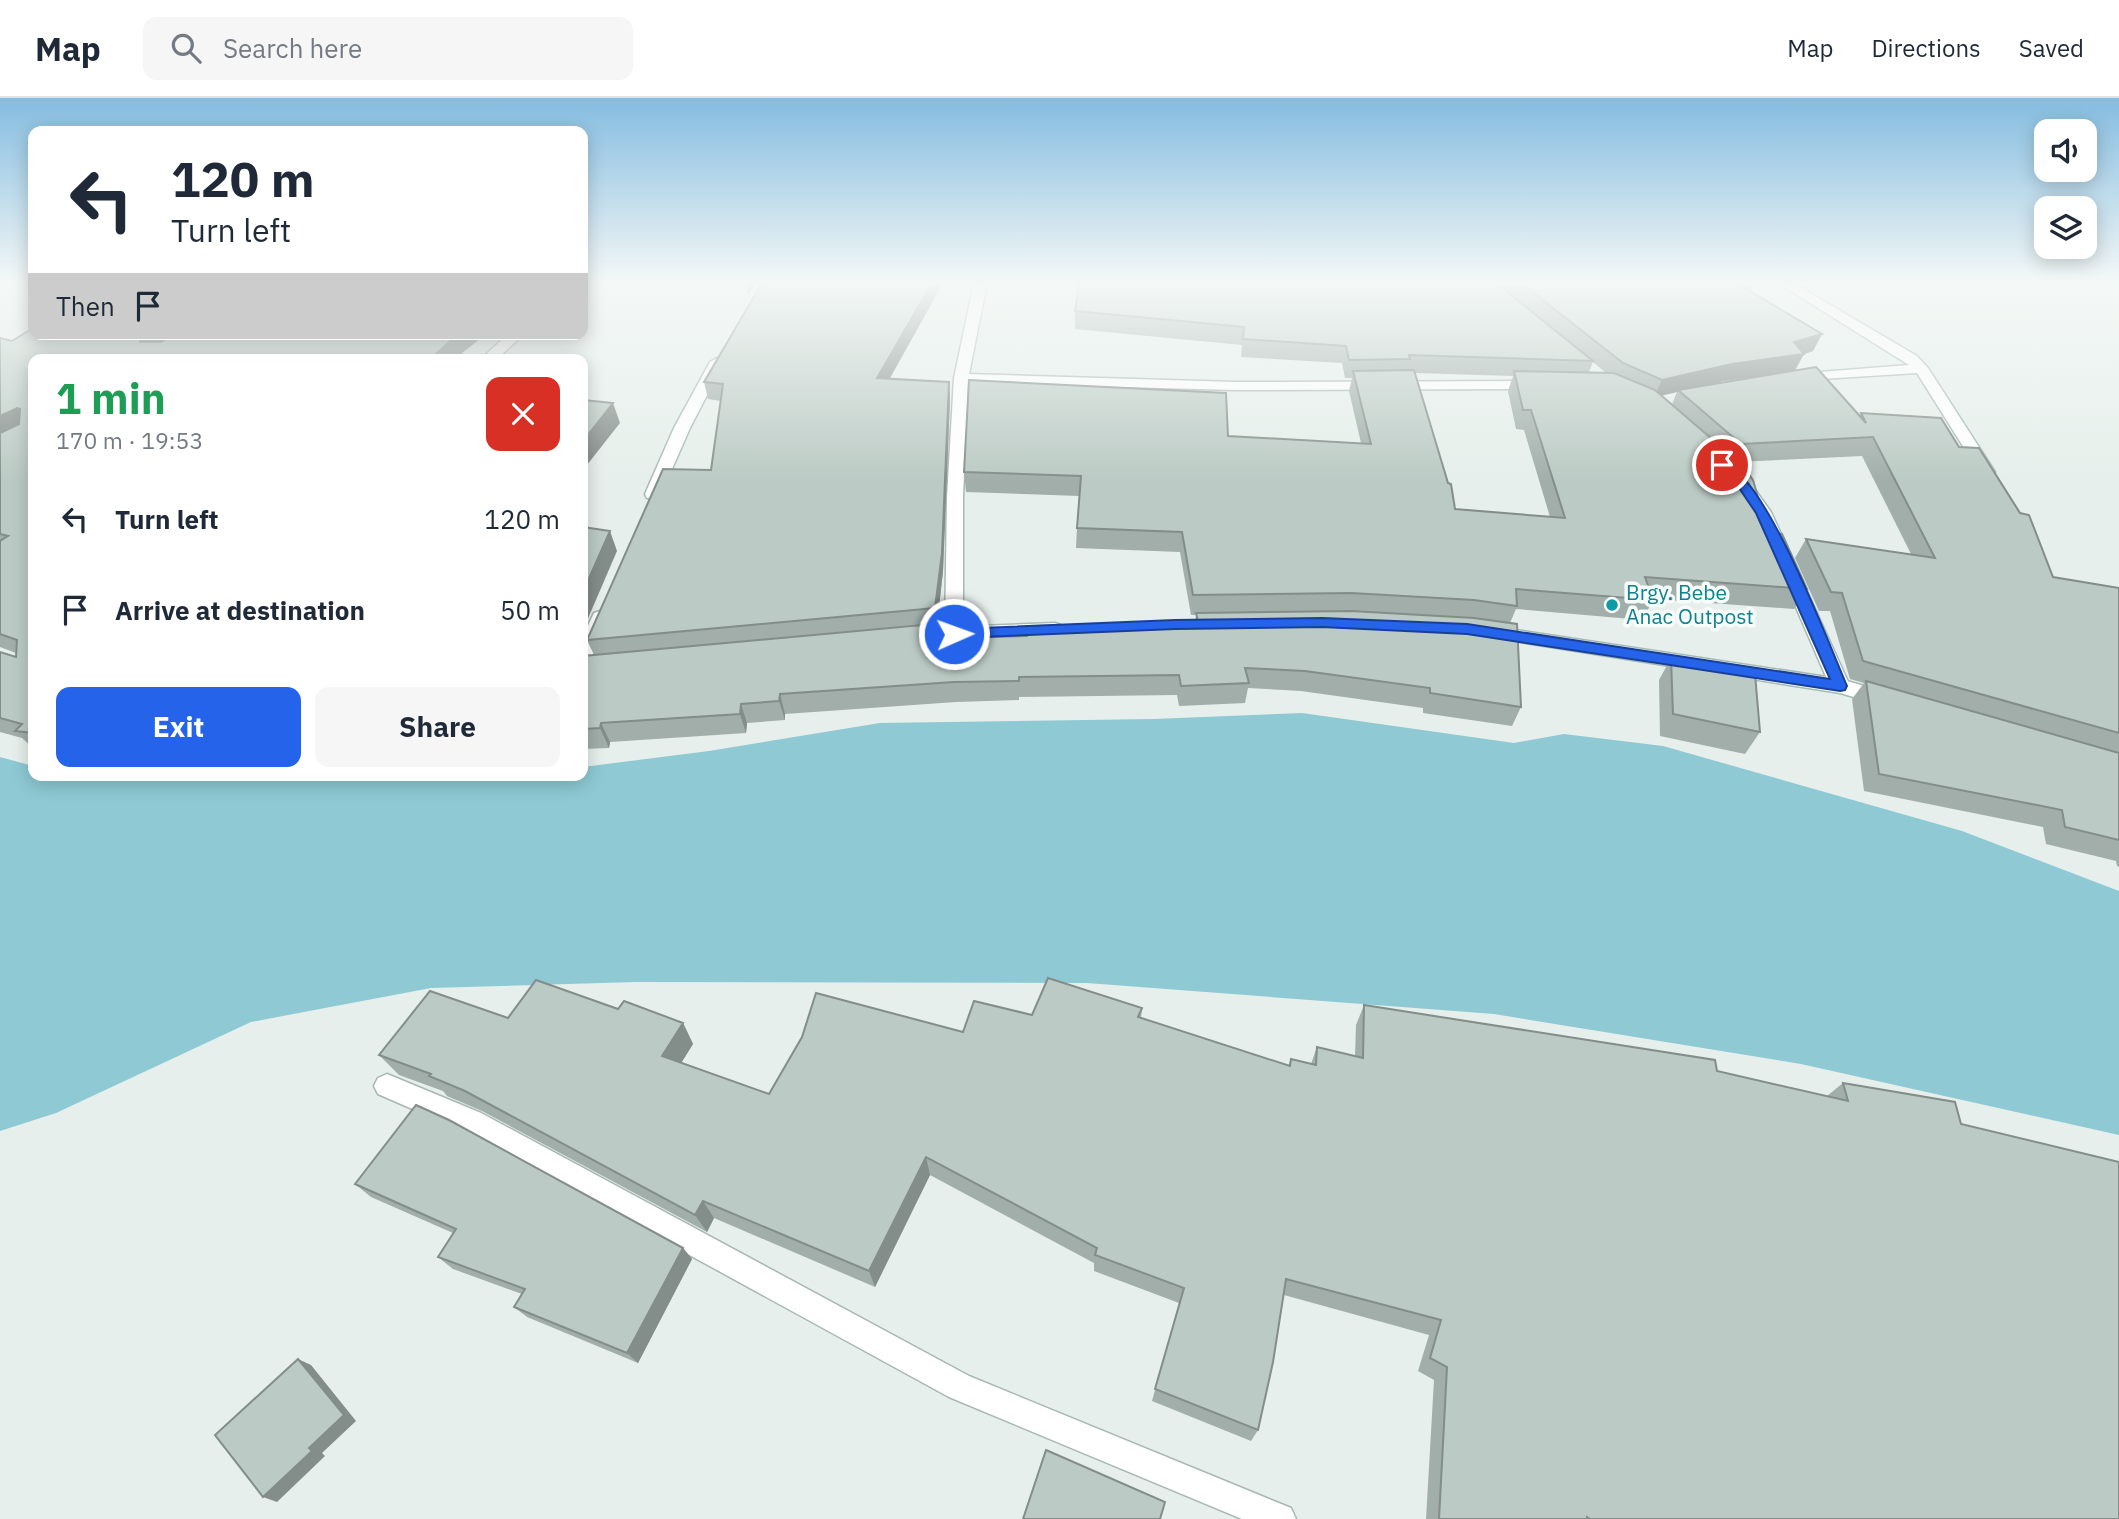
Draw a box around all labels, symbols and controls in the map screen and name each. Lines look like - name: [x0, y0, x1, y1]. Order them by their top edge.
- search box: [143, 17, 633, 80]
- text: Map: [35, 27, 101, 70]
- icon: search: [167, 29, 205, 67]
- text: Search here: [223, 31, 362, 65]
- text: Map: [1787, 32, 1833, 64]
- text: Directions: [1871, 32, 1981, 64]
- text: Saved: [2019, 32, 2084, 64]
- map controls: [2034, 119, 2097, 259]
- button: sound: [2034, 119, 2097, 182]
- text: 120 m: [171, 147, 315, 210]
- icon: left: [56, 154, 147, 245]
- button: layers: [2034, 196, 2097, 259]
- text: Turn left: [171, 209, 291, 251]
- icon: arrive: [129, 287, 167, 325]
- text: Then: [56, 289, 115, 323]
- text: 1 min: [56, 371, 166, 426]
- button: close: [486, 377, 560, 451]
- text: 170 m · 19:53: [56, 425, 203, 455]
- pin: [1692, 435, 1752, 495]
- icon: arrive: [1703, 446, 1741, 484]
- icon: left: [56, 500, 94, 538]
- text: Turn left: [115, 502, 218, 536]
- text: 120 m: [484, 502, 560, 536]
- place label: Brgy. Bebe Anac Outpost: [1626, 578, 1754, 630]
- icon: arrive: [56, 591, 94, 629]
- text: Arrive at destination: [115, 593, 365, 627]
- text: 50 m: [500, 593, 560, 627]
- position arrow: [917, 597, 991, 671]
- marker: Brgy. Bebe Anac Outpost: [1604, 597, 1620, 613]
- button: Exit: [56, 687, 301, 767]
- button: Share: [315, 687, 560, 767]

